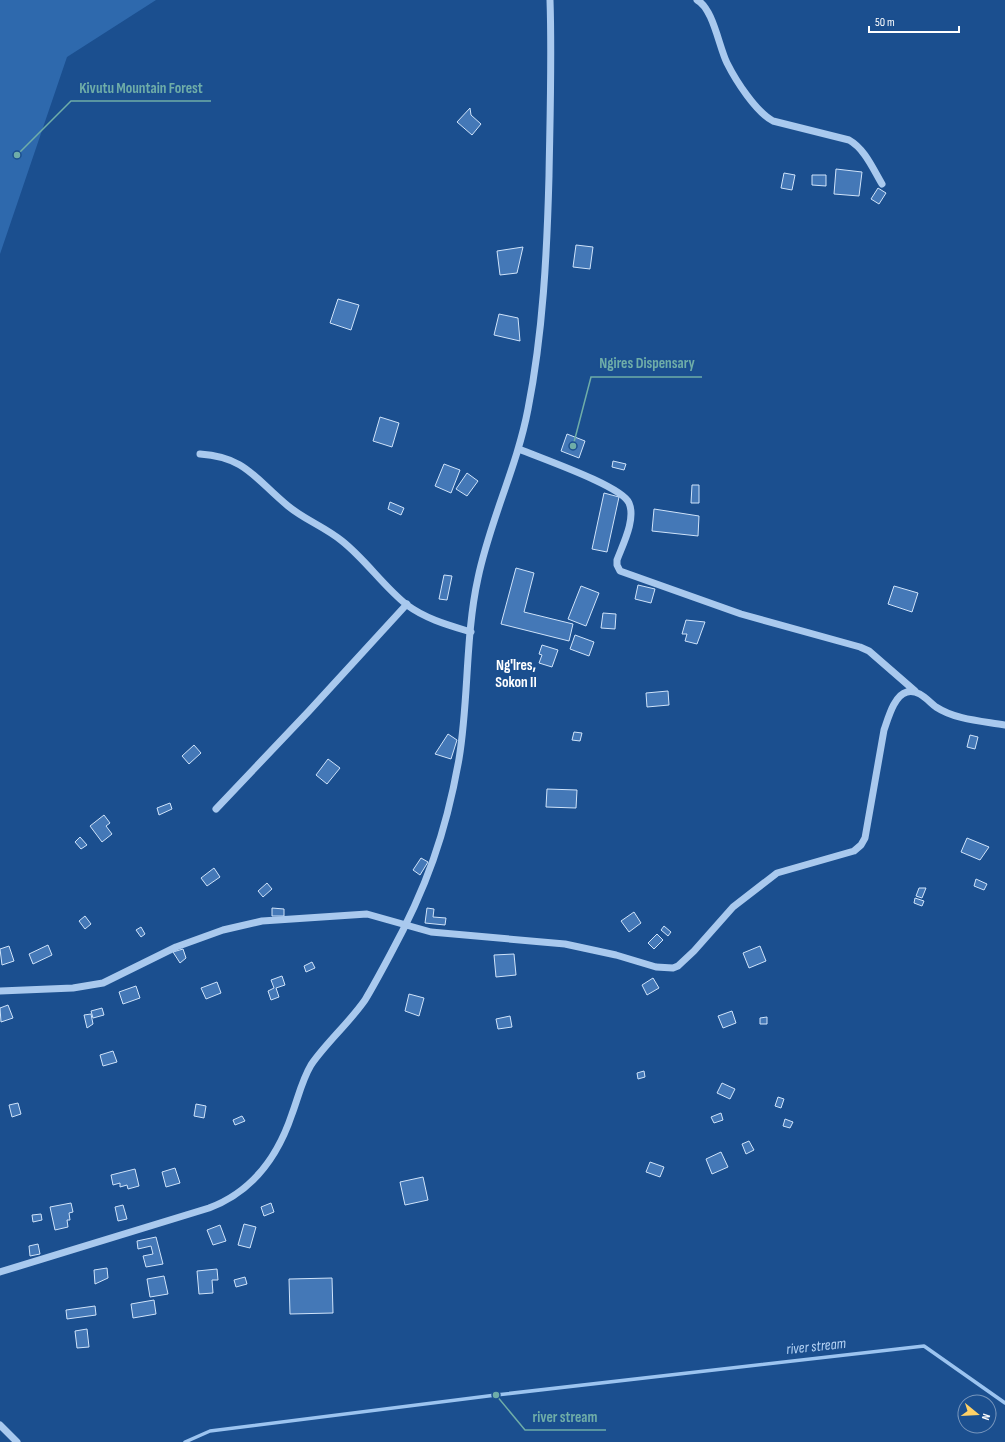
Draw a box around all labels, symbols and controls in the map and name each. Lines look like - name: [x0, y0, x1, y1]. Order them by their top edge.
- scale bar: [869, 8, 959, 34]
- text: 50 m: [875, 15, 895, 30]
- callout: Kivutu Mountain Forest: [71, 74, 211, 101]
- text: Kivutu Mountain Forest: [79, 79, 203, 98]
- callout: Ngires Dispensary: [591, 350, 702, 377]
- text: Ngires Dispensary: [599, 354, 695, 373]
- district label: Ng'lres, Sokon II: [495, 656, 537, 692]
- water label: river stream: [785, 1334, 847, 1359]
- north arrow: [957, 1394, 997, 1434]
- callout: river stream: [525, 1403, 606, 1430]
- text: river stream: [533, 1408, 597, 1427]
- text: N: [979, 1412, 993, 1422]

